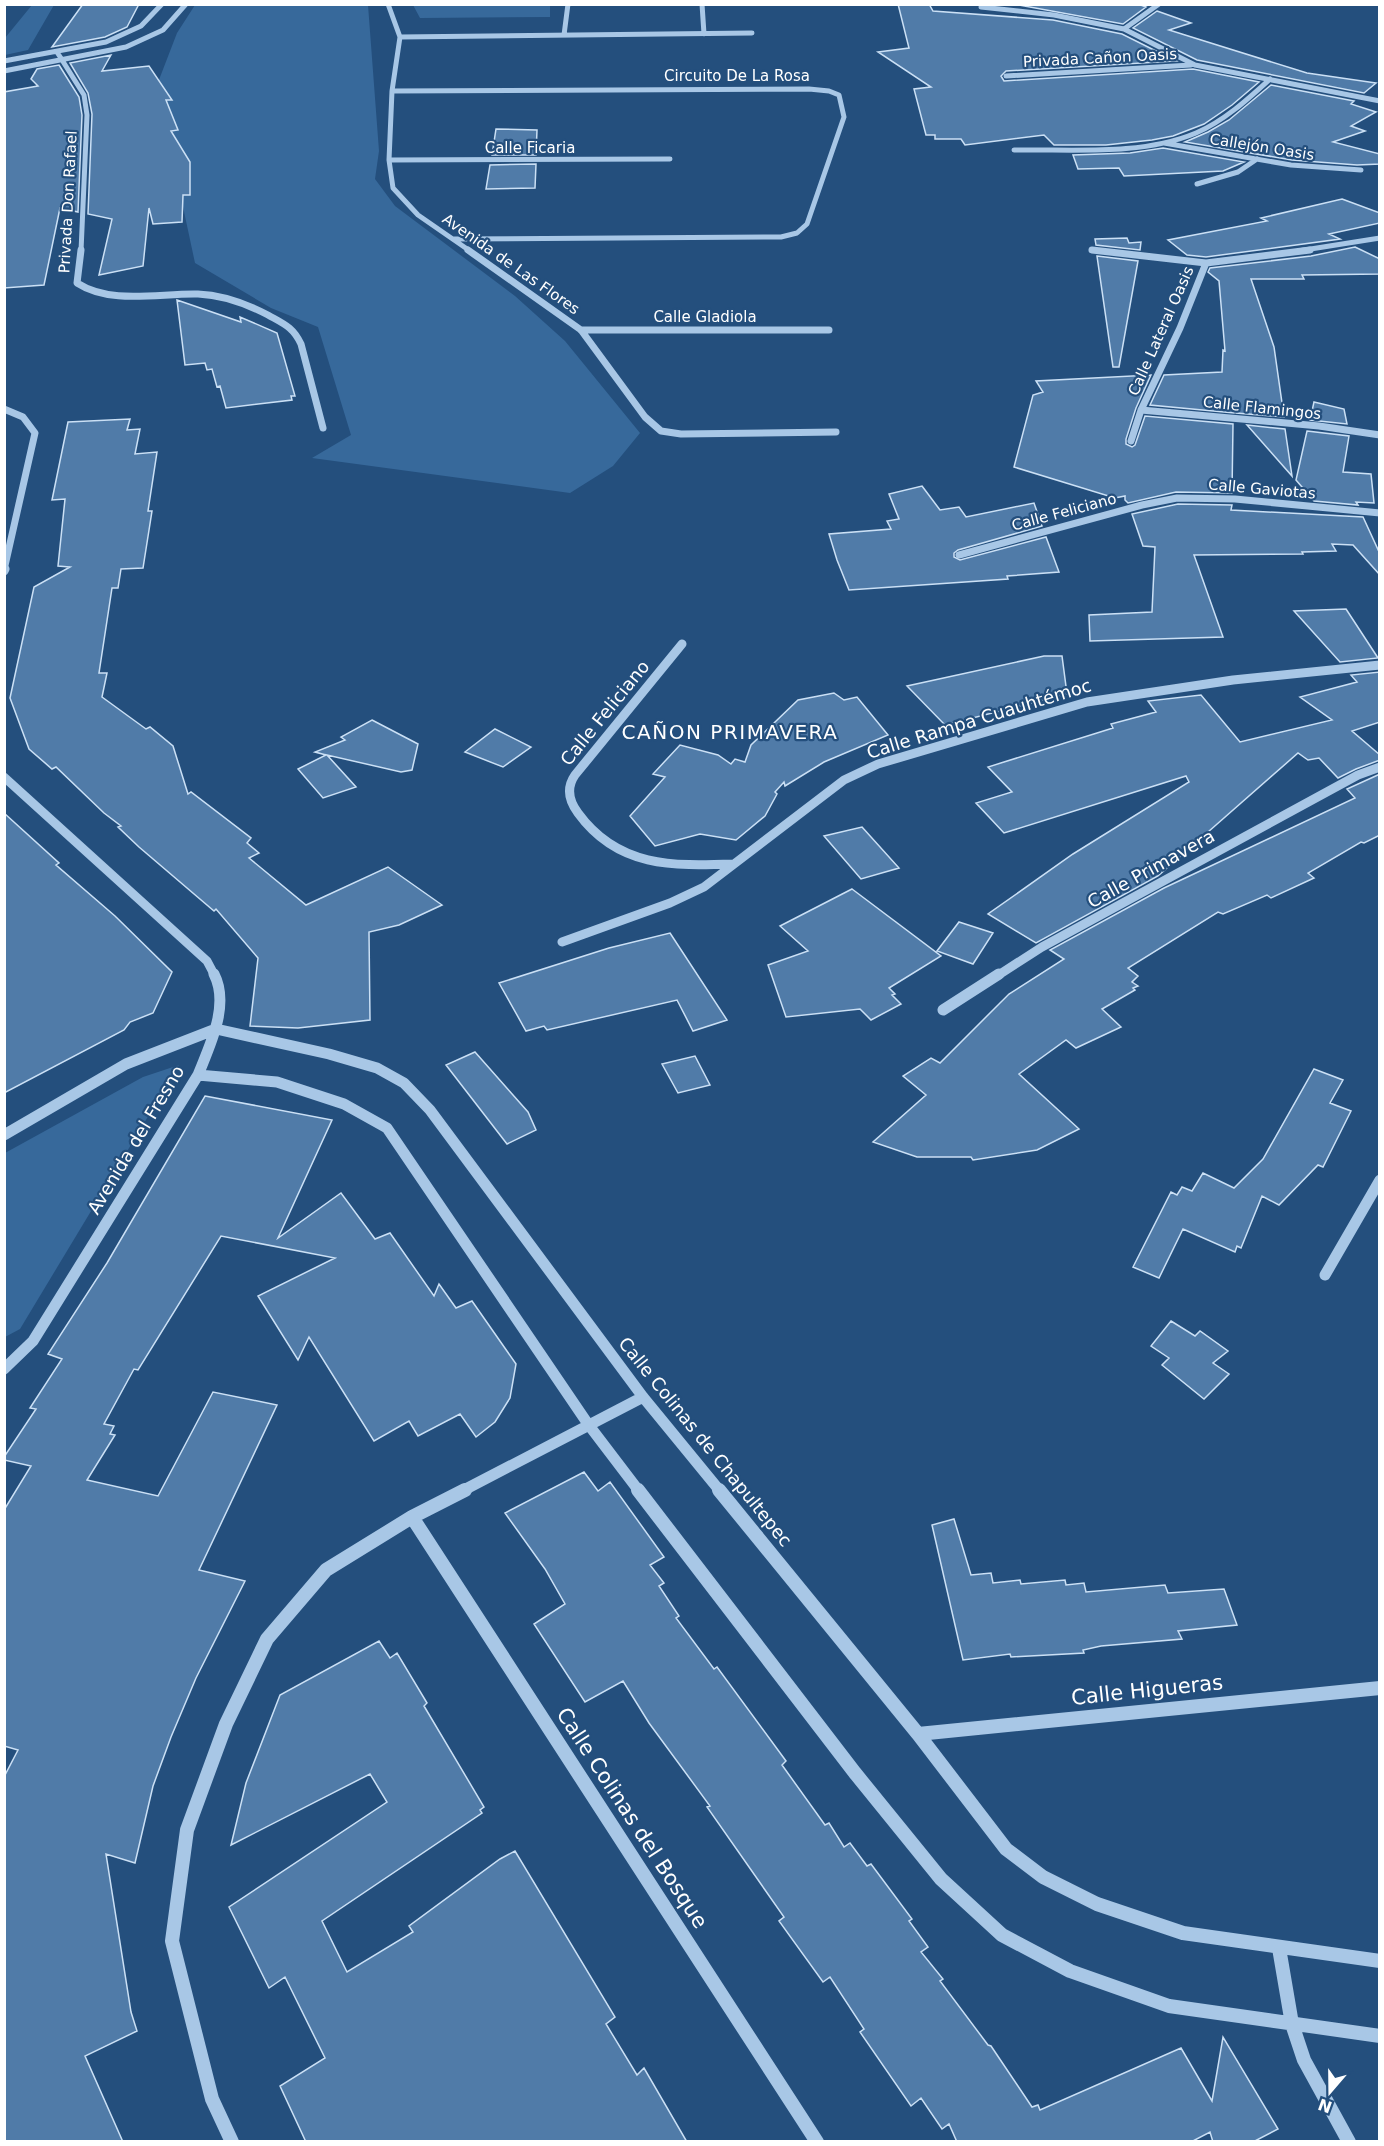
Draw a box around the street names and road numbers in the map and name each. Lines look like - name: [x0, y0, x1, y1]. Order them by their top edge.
- street label: Privada Cañon Oasis: [1023, 45, 1178, 71]
- street label: Circuito De La Rosa: [664, 67, 810, 85]
- street label: Privada Don Rafael: [55, 130, 81, 274]
- street label: Callejón Oasis: [1208, 130, 1316, 164]
- street label: Calle Ficaria: [485, 139, 575, 157]
- street label: Avenida de Las Flores: [439, 210, 583, 318]
- street label: Calle Lateral Oasis: [1124, 263, 1198, 398]
- street label: Calle Gladiola: [653, 308, 757, 326]
- street label: Calle Flamingos: [1202, 393, 1322, 423]
- street label: Calle Gaviotas: [1207, 475, 1317, 503]
- street label: Calle Feliciano: [1010, 489, 1118, 535]
- street label: Calle Feliciano: [556, 656, 653, 769]
- street label: Calle Rampa Cuauhtémoc: [864, 674, 1094, 763]
- street label: Calle Primavera: [1084, 825, 1218, 912]
- street label: Avenida del Fresno: [83, 1062, 188, 1218]
- street label: Calle Colinas de Chapultepec: [614, 1333, 796, 1551]
- street label: Calle Higueras: [1070, 1670, 1224, 1710]
- street label: Calle Colinas del Bosque: [552, 1703, 712, 1933]

